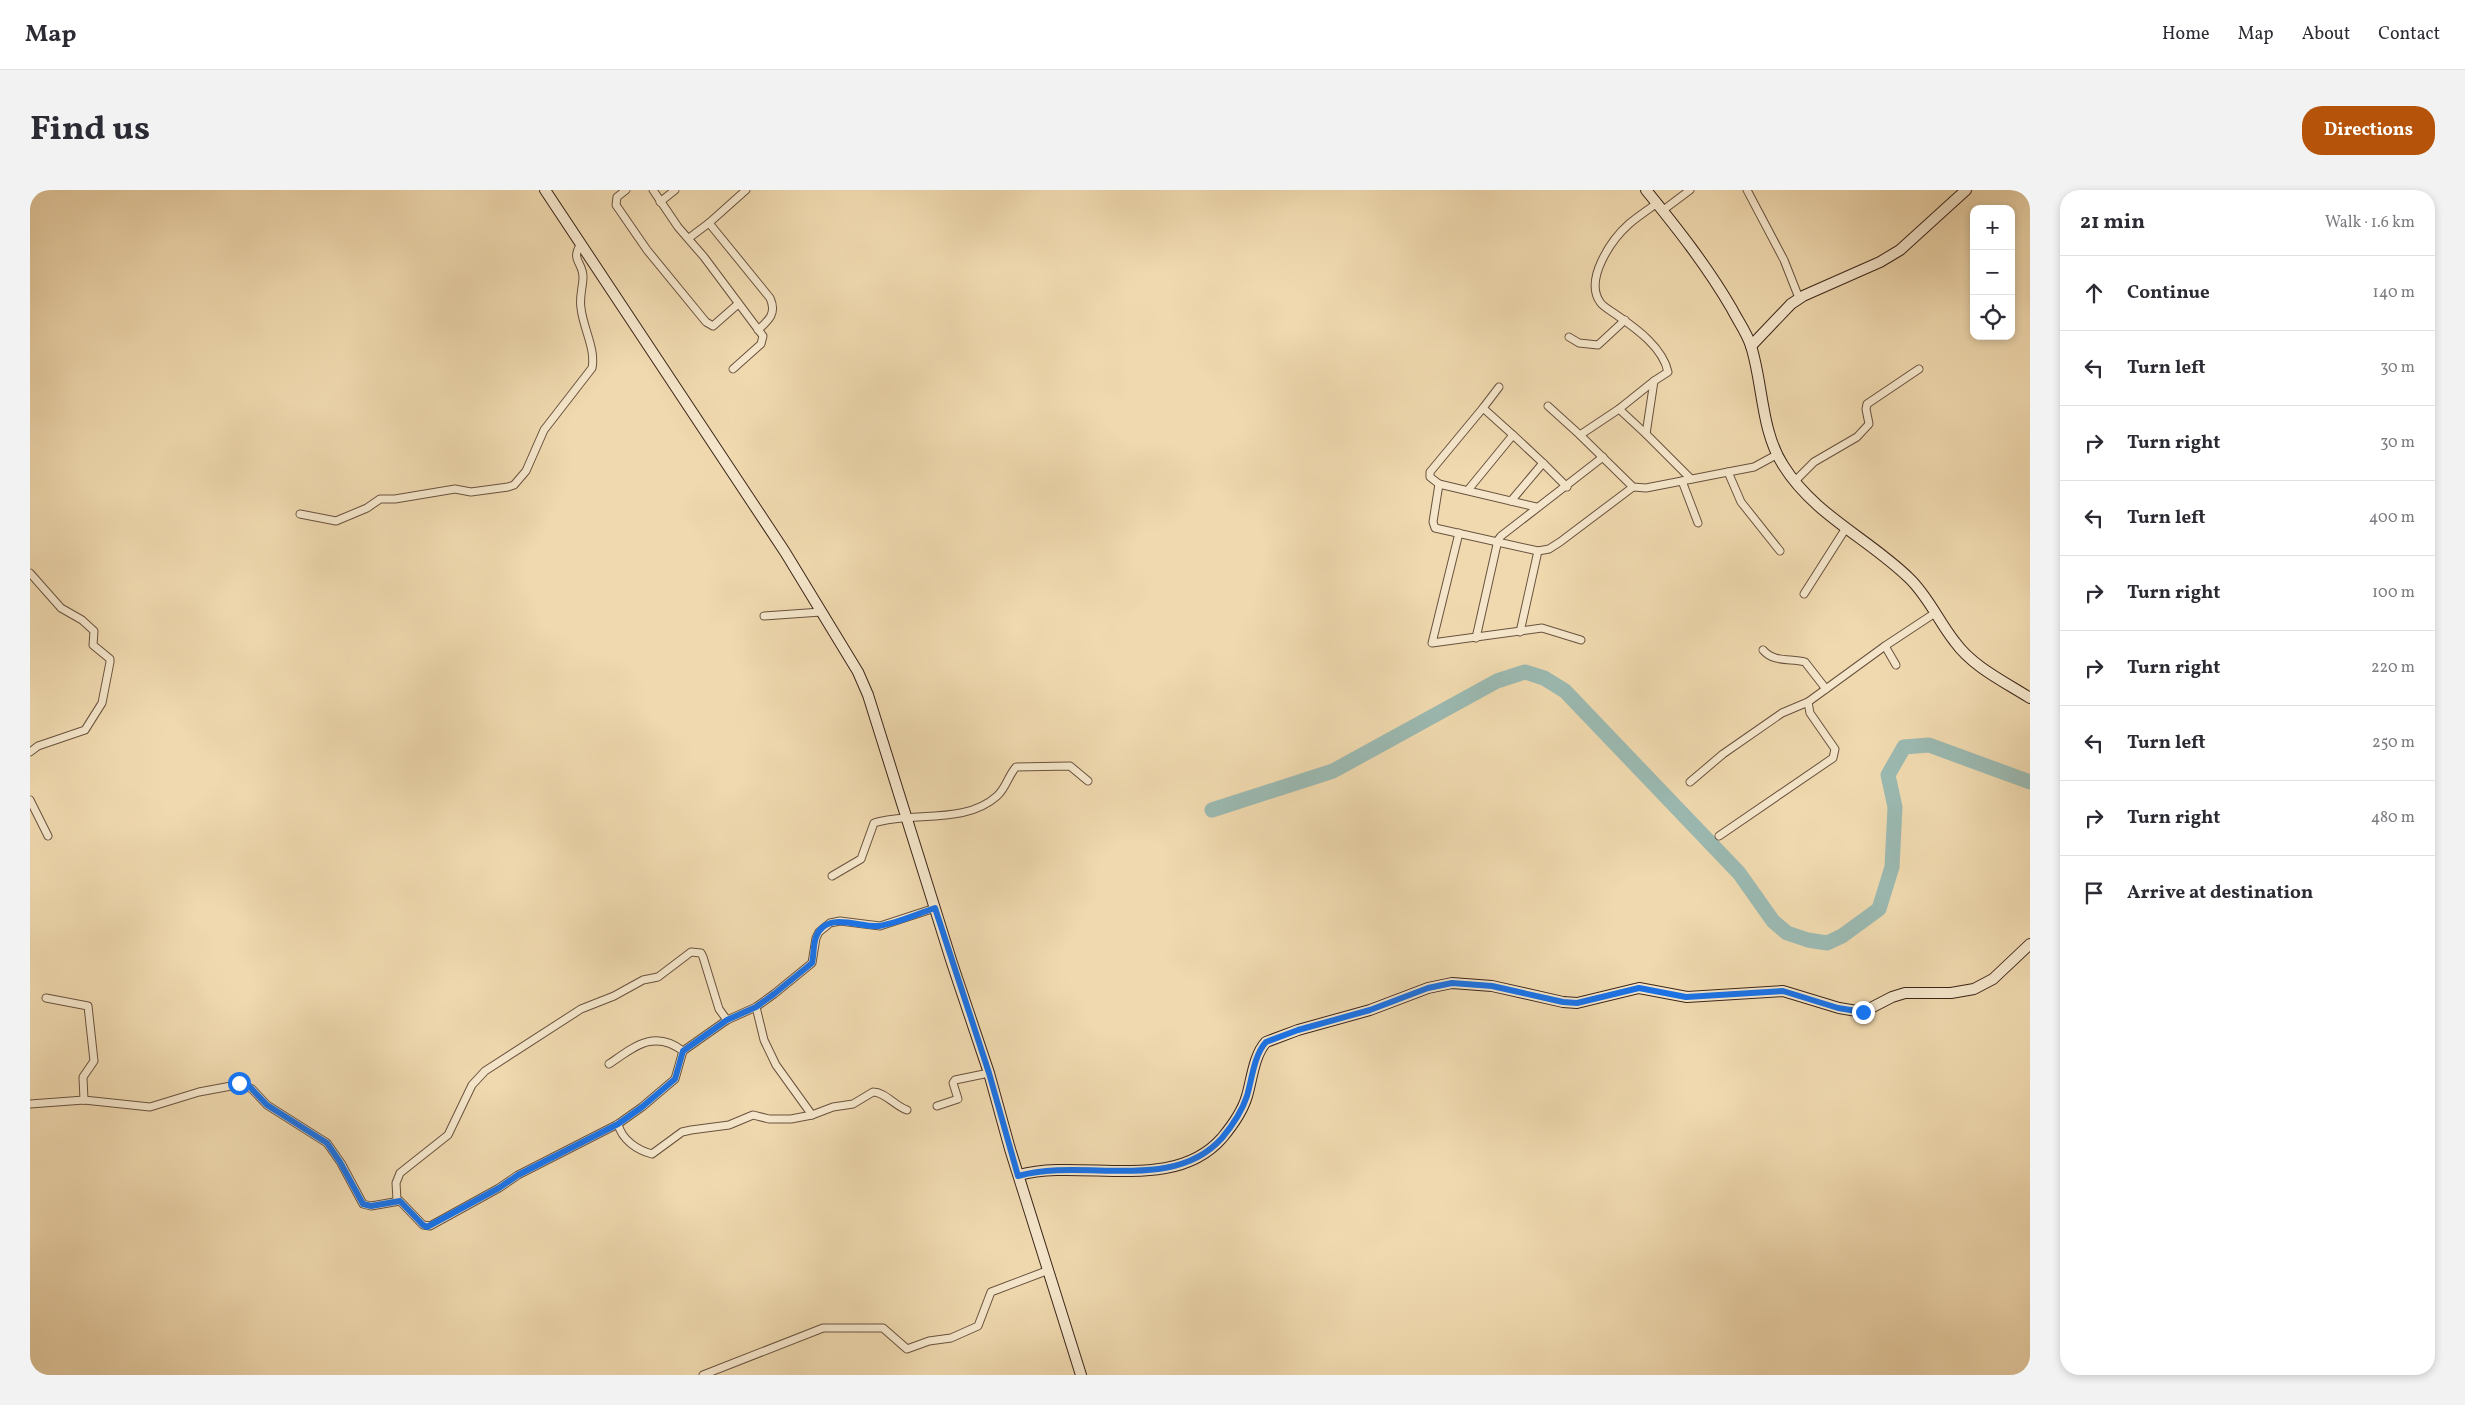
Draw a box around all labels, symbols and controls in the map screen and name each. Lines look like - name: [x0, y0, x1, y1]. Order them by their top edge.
- text: Map: [25, 18, 76, 52]
- text: Home: [2162, 22, 2210, 47]
- text: Map: [2238, 22, 2274, 47]
- text: About: [2302, 22, 2350, 47]
- text: Contact: [2378, 22, 2440, 47]
- text: Find us: [30, 106, 150, 154]
- button: Directions: [2302, 106, 2435, 155]
- map controls: [1970, 205, 2015, 340]
- button: +: [1970, 205, 2015, 250]
- text: 21 min: [2080, 208, 2145, 237]
- text: Walk · 1.6 km: [2325, 212, 2415, 234]
- button: −: [1970, 250, 2015, 295]
- icon: ahead: [2080, 279, 2108, 307]
- text: Continue: [2127, 280, 2210, 306]
- text: 140 m: [2373, 282, 2415, 304]
- button: locate: [1970, 295, 2015, 340]
- icon: left: [2080, 354, 2108, 382]
- text: Turn left: [2127, 355, 2206, 381]
- text: 30 m: [2380, 357, 2415, 379]
- icon: right: [2080, 429, 2108, 457]
- text: Turn right: [2127, 430, 2220, 456]
- text: 30 m: [2380, 432, 2415, 454]
- icon: left: [2080, 504, 2108, 532]
- text: Turn left: [2127, 505, 2206, 531]
- text: 400 m: [2369, 507, 2415, 529]
- icon: right: [2080, 579, 2108, 607]
- text: Turn right: [2127, 580, 2220, 606]
- text: 100 m: [2372, 582, 2415, 604]
- icon: right: [2080, 654, 2108, 682]
- text: Turn right: [2127, 655, 2220, 681]
- text: 220 m: [2371, 657, 2415, 679]
- icon: left: [2080, 729, 2108, 757]
- text: Turn left: [2127, 730, 2206, 756]
- text: 250 m: [2372, 732, 2415, 754]
- icon: right: [2080, 804, 2108, 832]
- text: Turn right: [2127, 805, 2220, 831]
- text: 480 m: [2371, 807, 2415, 829]
- icon: arrive: [2080, 879, 2108, 907]
- text: Arrive at destination: [2127, 880, 2313, 906]
- route end: [1852, 1001, 1875, 1024]
- route start: [228, 1072, 251, 1095]

